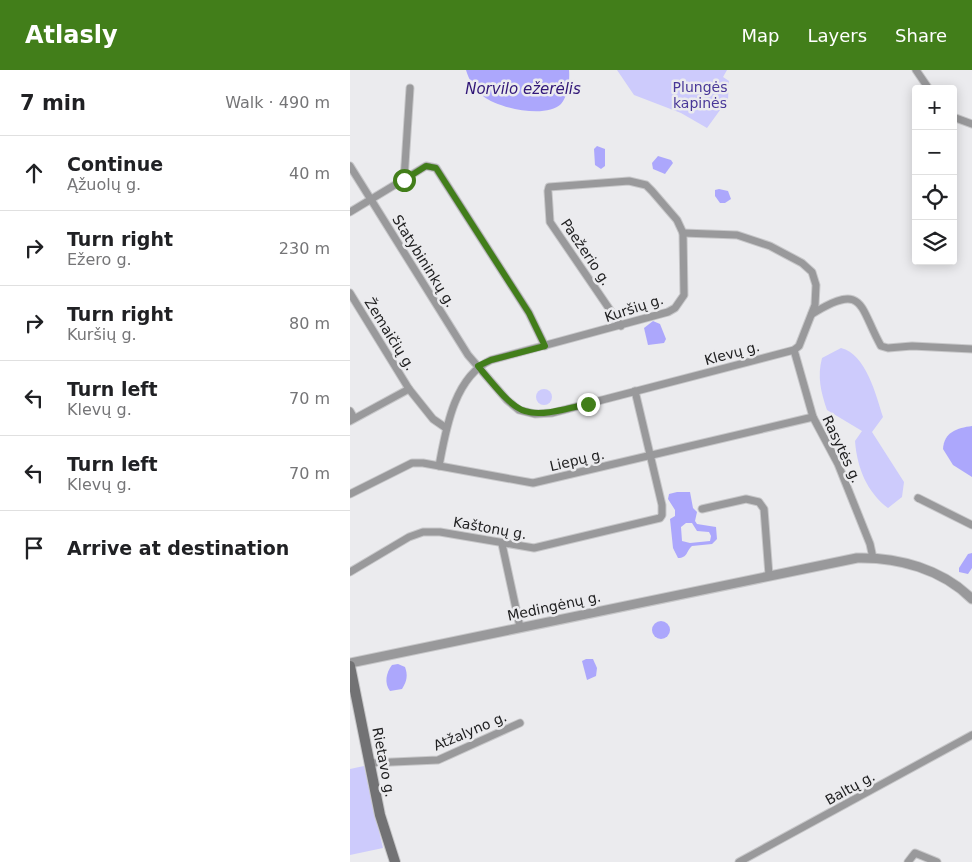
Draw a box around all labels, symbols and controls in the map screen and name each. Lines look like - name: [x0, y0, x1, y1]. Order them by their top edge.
- text: Atlasly: [25, 21, 118, 49]
- text: Map: [741, 25, 779, 46]
- text: Layers: [807, 25, 867, 46]
- text: Share: [895, 25, 947, 46]
- park label: Plungės kapinės: [673, 79, 727, 111]
- water label: Norvilo ežerėlis: [465, 80, 581, 98]
- map controls: [912, 85, 957, 265]
- button: +: [912, 85, 957, 130]
- text: 7 min: [20, 91, 86, 115]
- text: Walk · 490 m: [225, 93, 330, 112]
- button: −: [912, 130, 957, 175]
- text: Continue: [67, 153, 163, 175]
- icon: ahead: [20, 159, 48, 187]
- text: 40 m: [289, 164, 330, 183]
- route start: [393, 169, 416, 192]
- text: Ąžuolų g.: [67, 175, 141, 194]
- button: locate: [912, 175, 957, 220]
- street label: Statybininkų g.: [389, 212, 459, 310]
- street label: Paežerio g.: [558, 216, 614, 288]
- button: layers: [912, 220, 957, 265]
- text: Turn right: [67, 228, 173, 250]
- icon: right: [20, 234, 48, 262]
- text: 230 m: [279, 239, 330, 258]
- text: Ežero g.: [67, 250, 132, 269]
- street label: Kuršių g.: [603, 291, 665, 325]
- street label: Žemaičių g.: [361, 294, 420, 373]
- text: Turn right: [67, 303, 173, 325]
- icon: right: [20, 309, 48, 337]
- text: 80 m: [289, 314, 330, 333]
- text: Kuršių g.: [67, 325, 137, 344]
- street label: Klevų g.: [703, 338, 761, 368]
- text: Turn left: [67, 378, 158, 400]
- icon: left: [20, 384, 48, 412]
- text: 70 m: [289, 389, 330, 408]
- route end: [577, 393, 600, 416]
- text: Klevų g.: [67, 400, 132, 419]
- street label: Rasytės g.: [819, 413, 865, 485]
- street label: Liepų g.: [548, 446, 606, 474]
- text: Turn left: [67, 453, 158, 475]
- icon: left: [20, 459, 48, 487]
- text: 70 m: [289, 464, 330, 483]
- text: Klevų g.: [67, 475, 132, 494]
- street label: Kaštonų g.: [452, 514, 528, 542]
- icon: arrive: [20, 534, 48, 562]
- text: Arrive at destination: [67, 537, 289, 559]
- street label: Medingėnų g.: [506, 588, 602, 624]
- street label: Atžalyno g.: [431, 708, 509, 754]
- street label: Rietavo g.: [369, 726, 399, 798]
- street label: Baltų g.: [822, 768, 878, 808]

